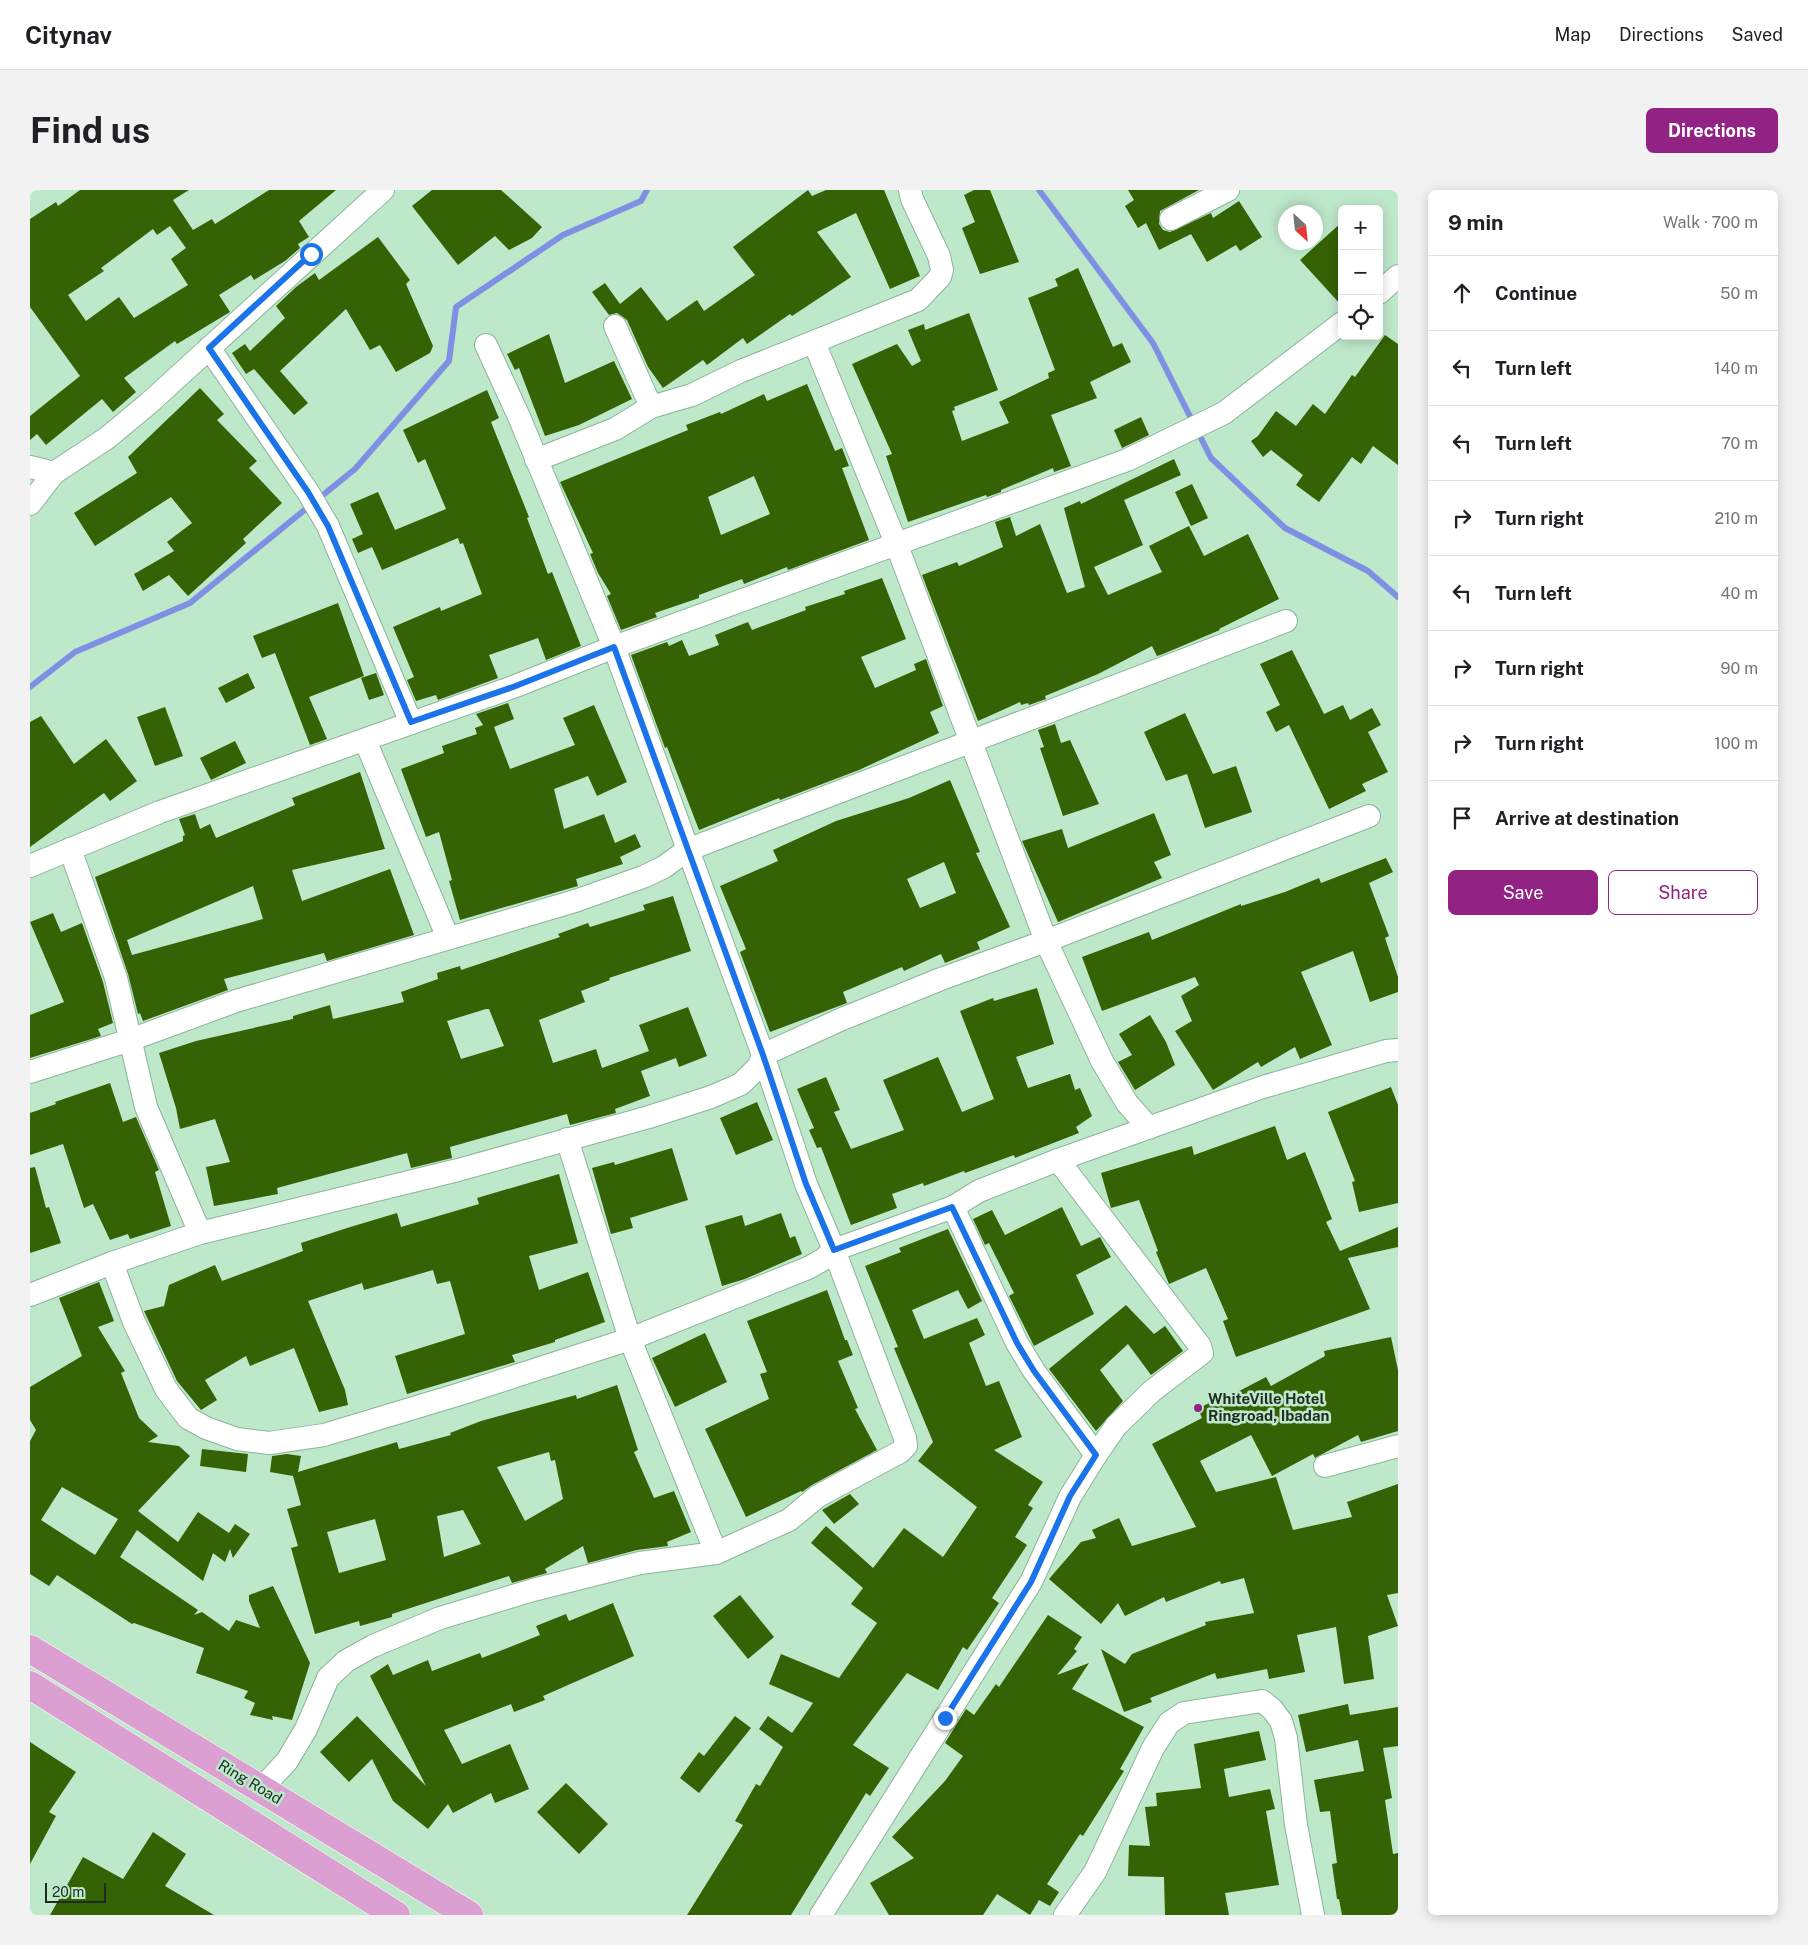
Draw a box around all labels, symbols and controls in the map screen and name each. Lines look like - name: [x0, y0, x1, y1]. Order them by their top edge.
- text: Citynav: [25, 21, 112, 49]
- text: Map: [1554, 24, 1591, 45]
- text: Directions: [1619, 24, 1704, 45]
- text: Saved: [1732, 24, 1783, 45]
- button: Directions: [1646, 108, 1778, 153]
- text: Find us: [30, 110, 150, 151]
- north arrow: [1278, 205, 1323, 250]
- map controls: [1338, 205, 1383, 340]
- button: +: [1338, 205, 1383, 250]
- text: 9 min: [1448, 210, 1504, 235]
- text: Walk · 700 m: [1663, 213, 1758, 232]
- route start: [300, 243, 323, 266]
- button: −: [1338, 250, 1383, 295]
- icon: ahead: [1448, 279, 1476, 307]
- text: Continue: [1495, 282, 1577, 304]
- text: 50 m: [1720, 284, 1758, 303]
- button: locate: [1338, 295, 1383, 340]
- icon: left: [1448, 354, 1476, 382]
- text: Turn left: [1495, 357, 1572, 379]
- text: 140 m: [1714, 359, 1758, 378]
- icon: left: [1448, 429, 1476, 457]
- text: Turn left: [1495, 432, 1572, 454]
- text: 70 m: [1721, 434, 1758, 453]
- icon: right: [1448, 504, 1476, 532]
- text: Turn right: [1495, 507, 1584, 529]
- text: 210 m: [1714, 509, 1758, 528]
- icon: left: [1448, 579, 1476, 607]
- text: Turn left: [1495, 582, 1572, 604]
- text: 40 m: [1720, 584, 1758, 603]
- icon: right: [1448, 654, 1476, 682]
- text: Turn right: [1495, 657, 1584, 679]
- text: 90 m: [1721, 659, 1758, 678]
- icon: right: [1448, 729, 1476, 757]
- text: Turn right: [1495, 732, 1584, 754]
- text: 100 m: [1714, 734, 1758, 753]
- icon: arrive: [1448, 804, 1476, 832]
- text: Arrive at destination: [1495, 807, 1679, 829]
- button: Save: [1448, 870, 1598, 915]
- button: Share: [1608, 870, 1758, 915]
- place label: WhiteVille Hotel Ringroad, Ibadan: [1208, 1390, 1329, 1424]
- marker: WhiteVille Hotel Ringroad, Ibadan: [1192, 1402, 1204, 1414]
- route end: [934, 1707, 957, 1730]
- street label: Ring Road: [215, 1756, 285, 1807]
- scale bar: [45, 1880, 106, 1903]
- text: 20 m: [52, 1884, 84, 1900]

